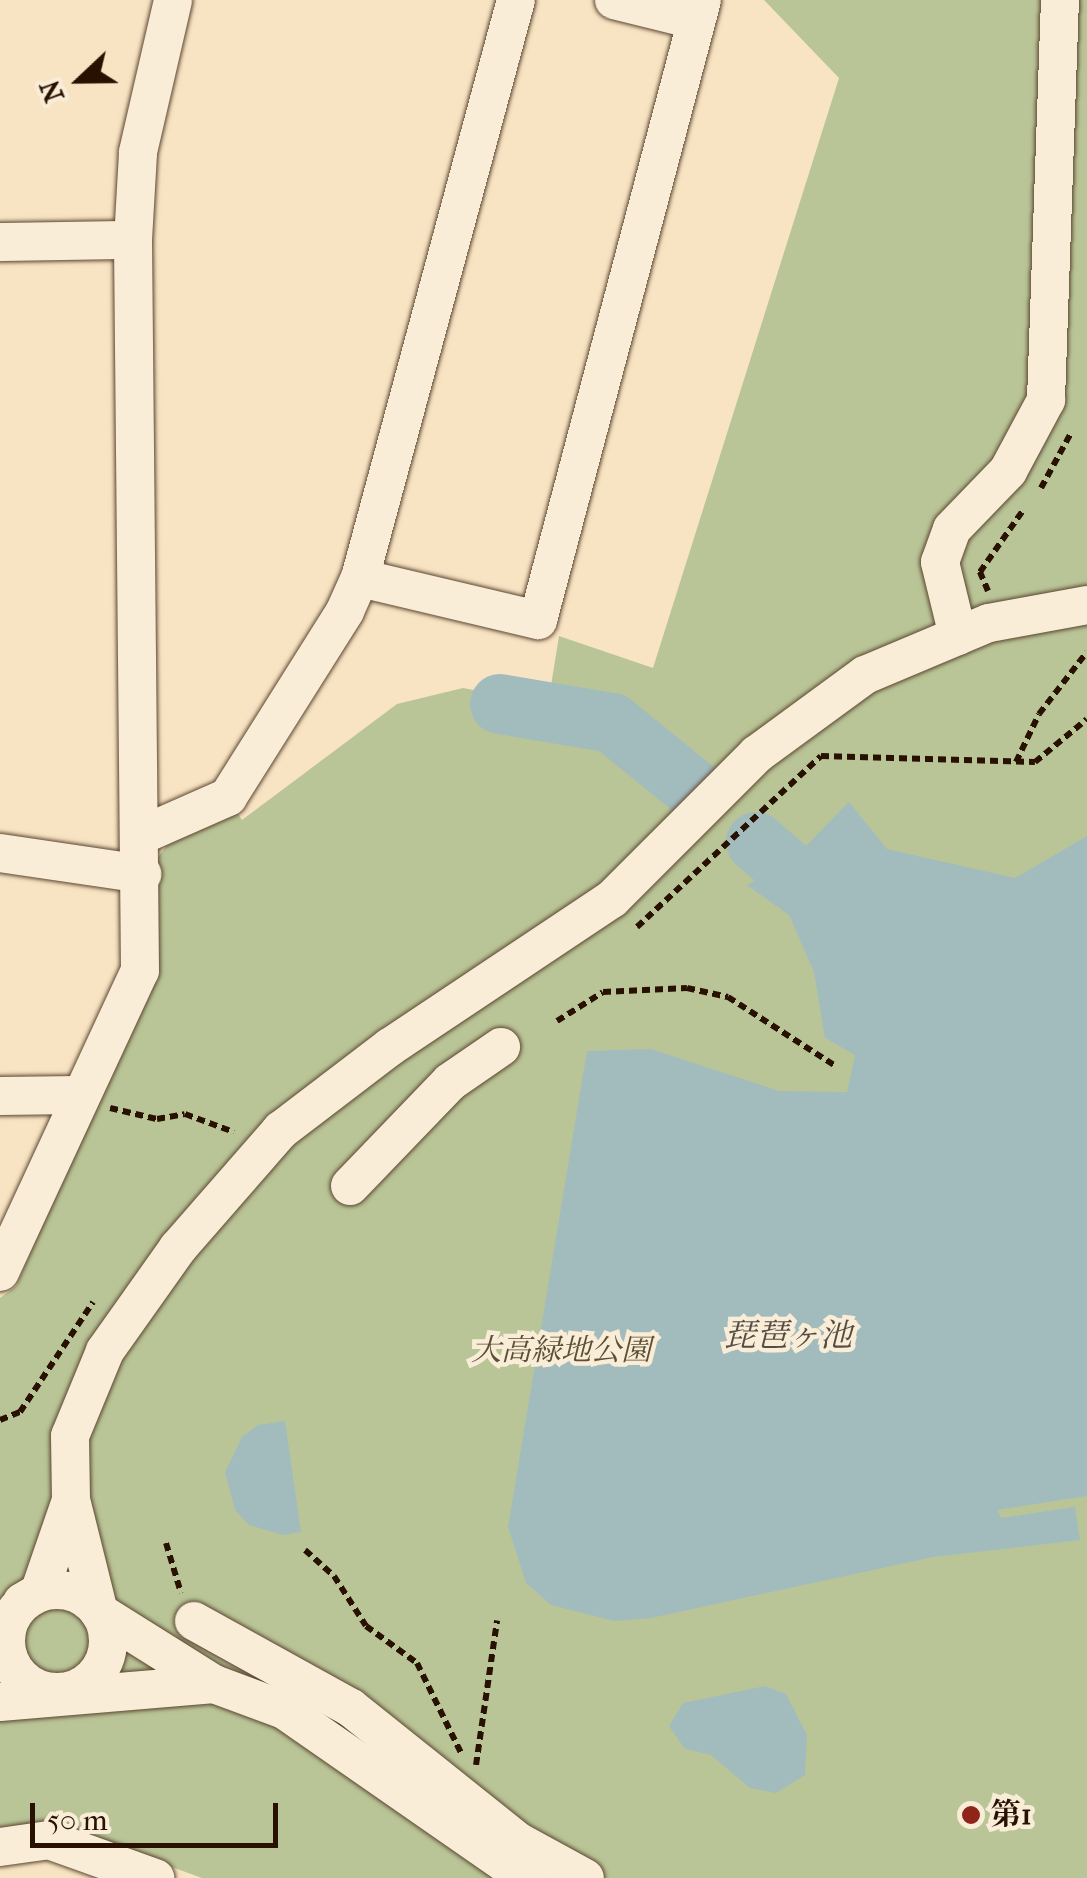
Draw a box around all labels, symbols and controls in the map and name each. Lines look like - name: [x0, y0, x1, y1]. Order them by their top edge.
- north arrow: [30, 30, 130, 130]
- text: N: [32, 75, 71, 107]
- water label: 琵琶ヶ池: [724, 1317, 852, 1355]
- park label: 大高緑地公園: [471, 1333, 651, 1369]
- scale bar: [35, 1783, 282, 1845]
- place label: 第1: [991, 1797, 1032, 1833]
- text: 50 m: [47, 1803, 108, 1838]
- marker: 第1: [960, 1804, 982, 1826]

